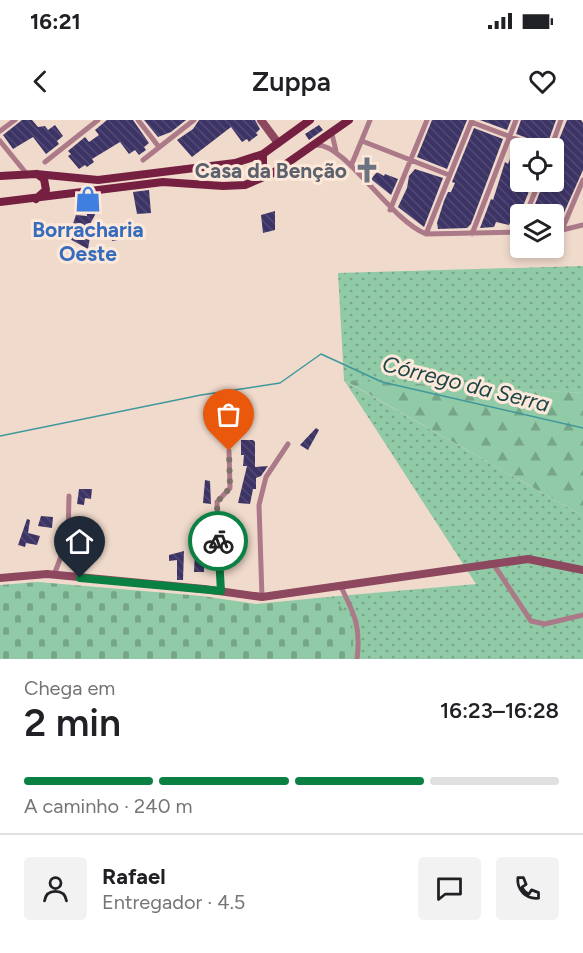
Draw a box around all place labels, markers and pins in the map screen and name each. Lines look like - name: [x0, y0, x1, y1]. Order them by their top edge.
- church icon: Casa da Benção: [352, 155, 382, 185]
- place label: Casa da Benção: [195, 158, 347, 183]
- shop icon: Borracharia Oeste: [73, 184, 103, 214]
- place label: Borracharia Oeste: [32, 217, 144, 266]
- pin: [203, 389, 254, 451]
- pin: [54, 516, 105, 578]

